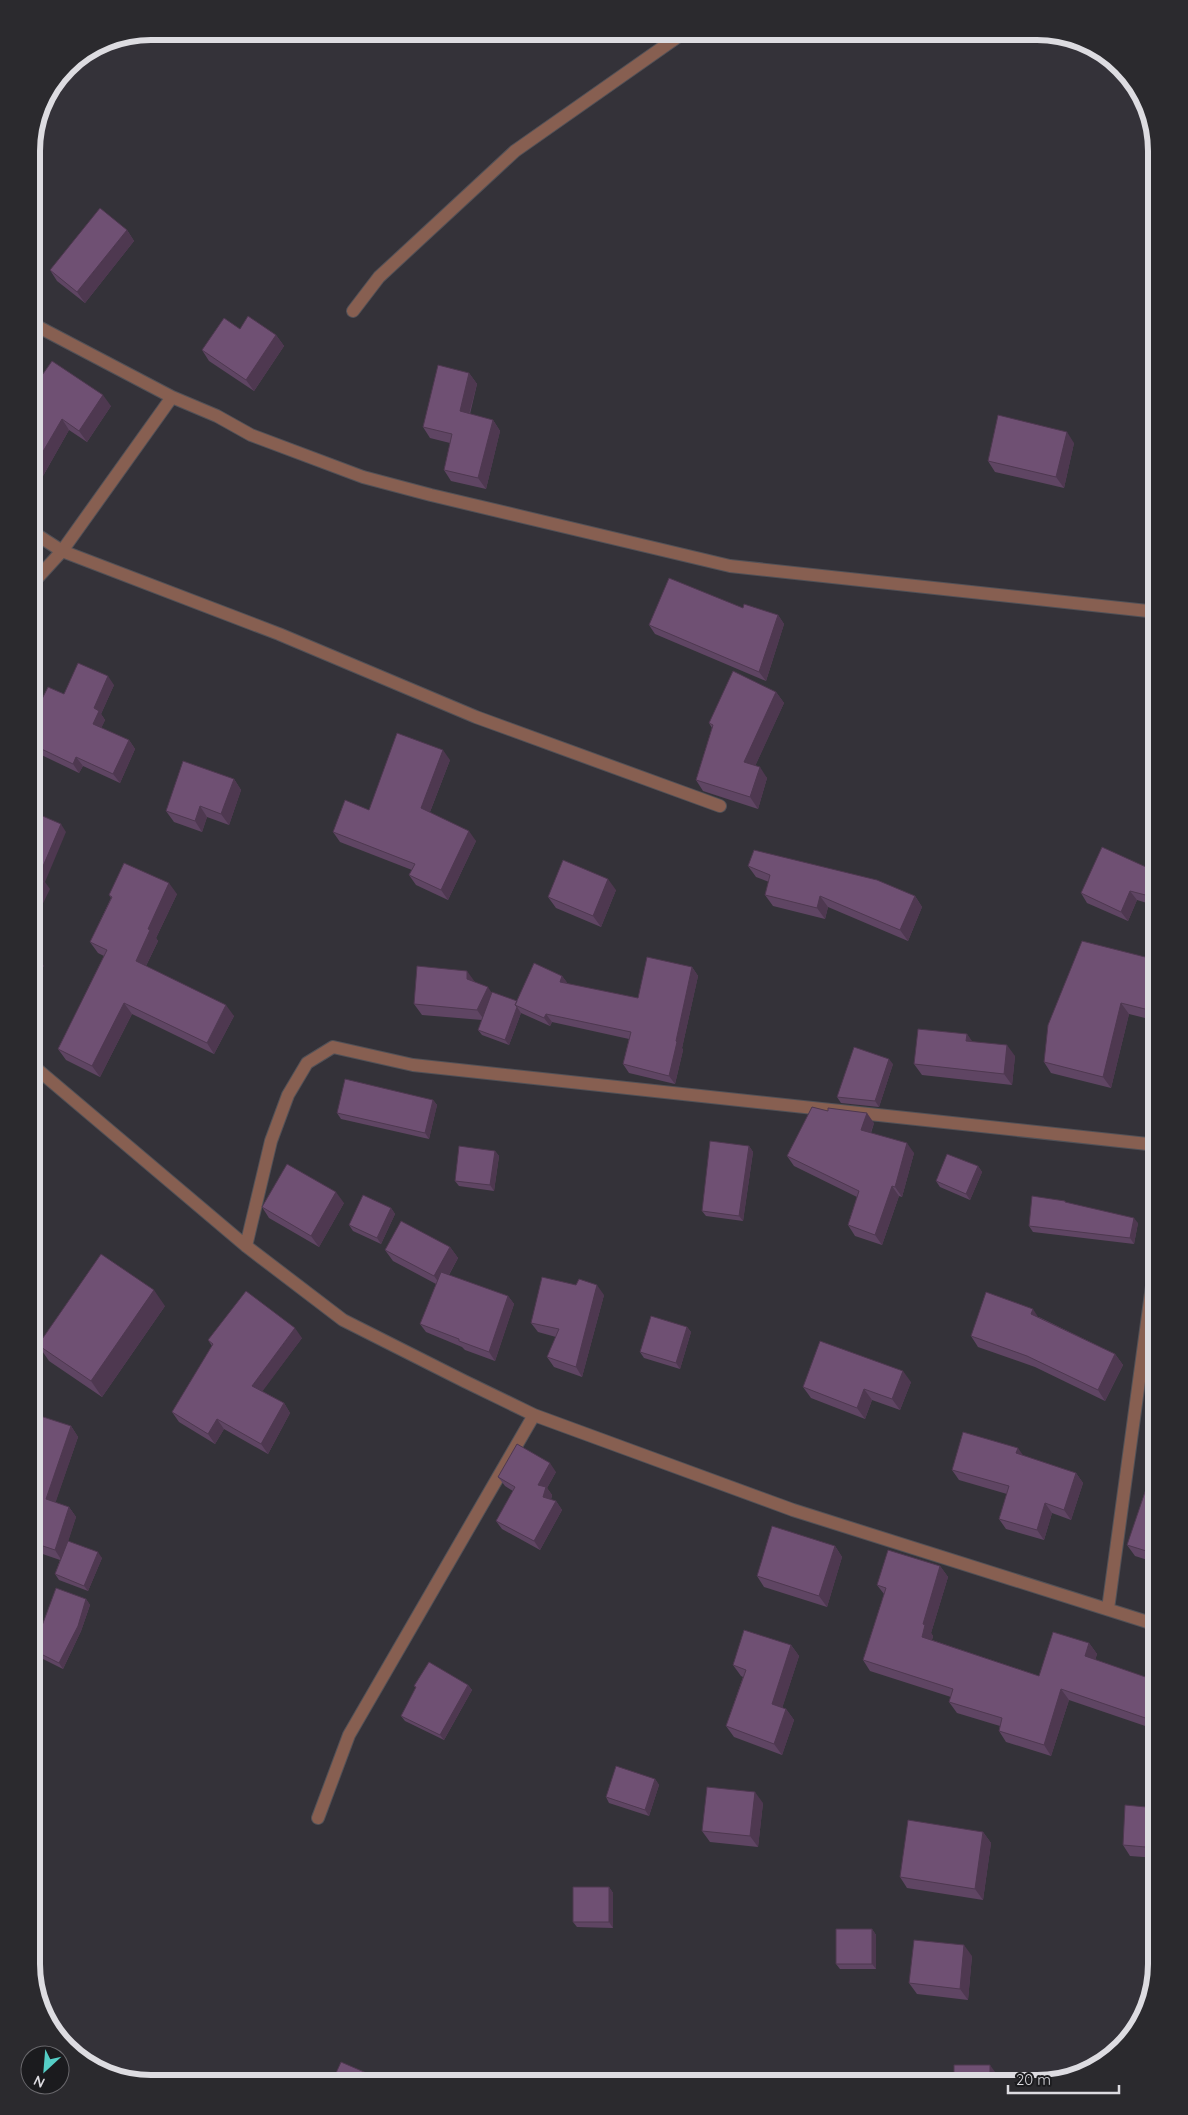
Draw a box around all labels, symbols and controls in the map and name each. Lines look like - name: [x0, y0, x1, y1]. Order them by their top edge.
- north arrow: [20, 2045, 70, 2095]
- scale bar: [1008, 2062, 1119, 2094]
- text: 20 m: [1016, 2070, 1051, 2089]
- text: N: [31, 2071, 48, 2092]

